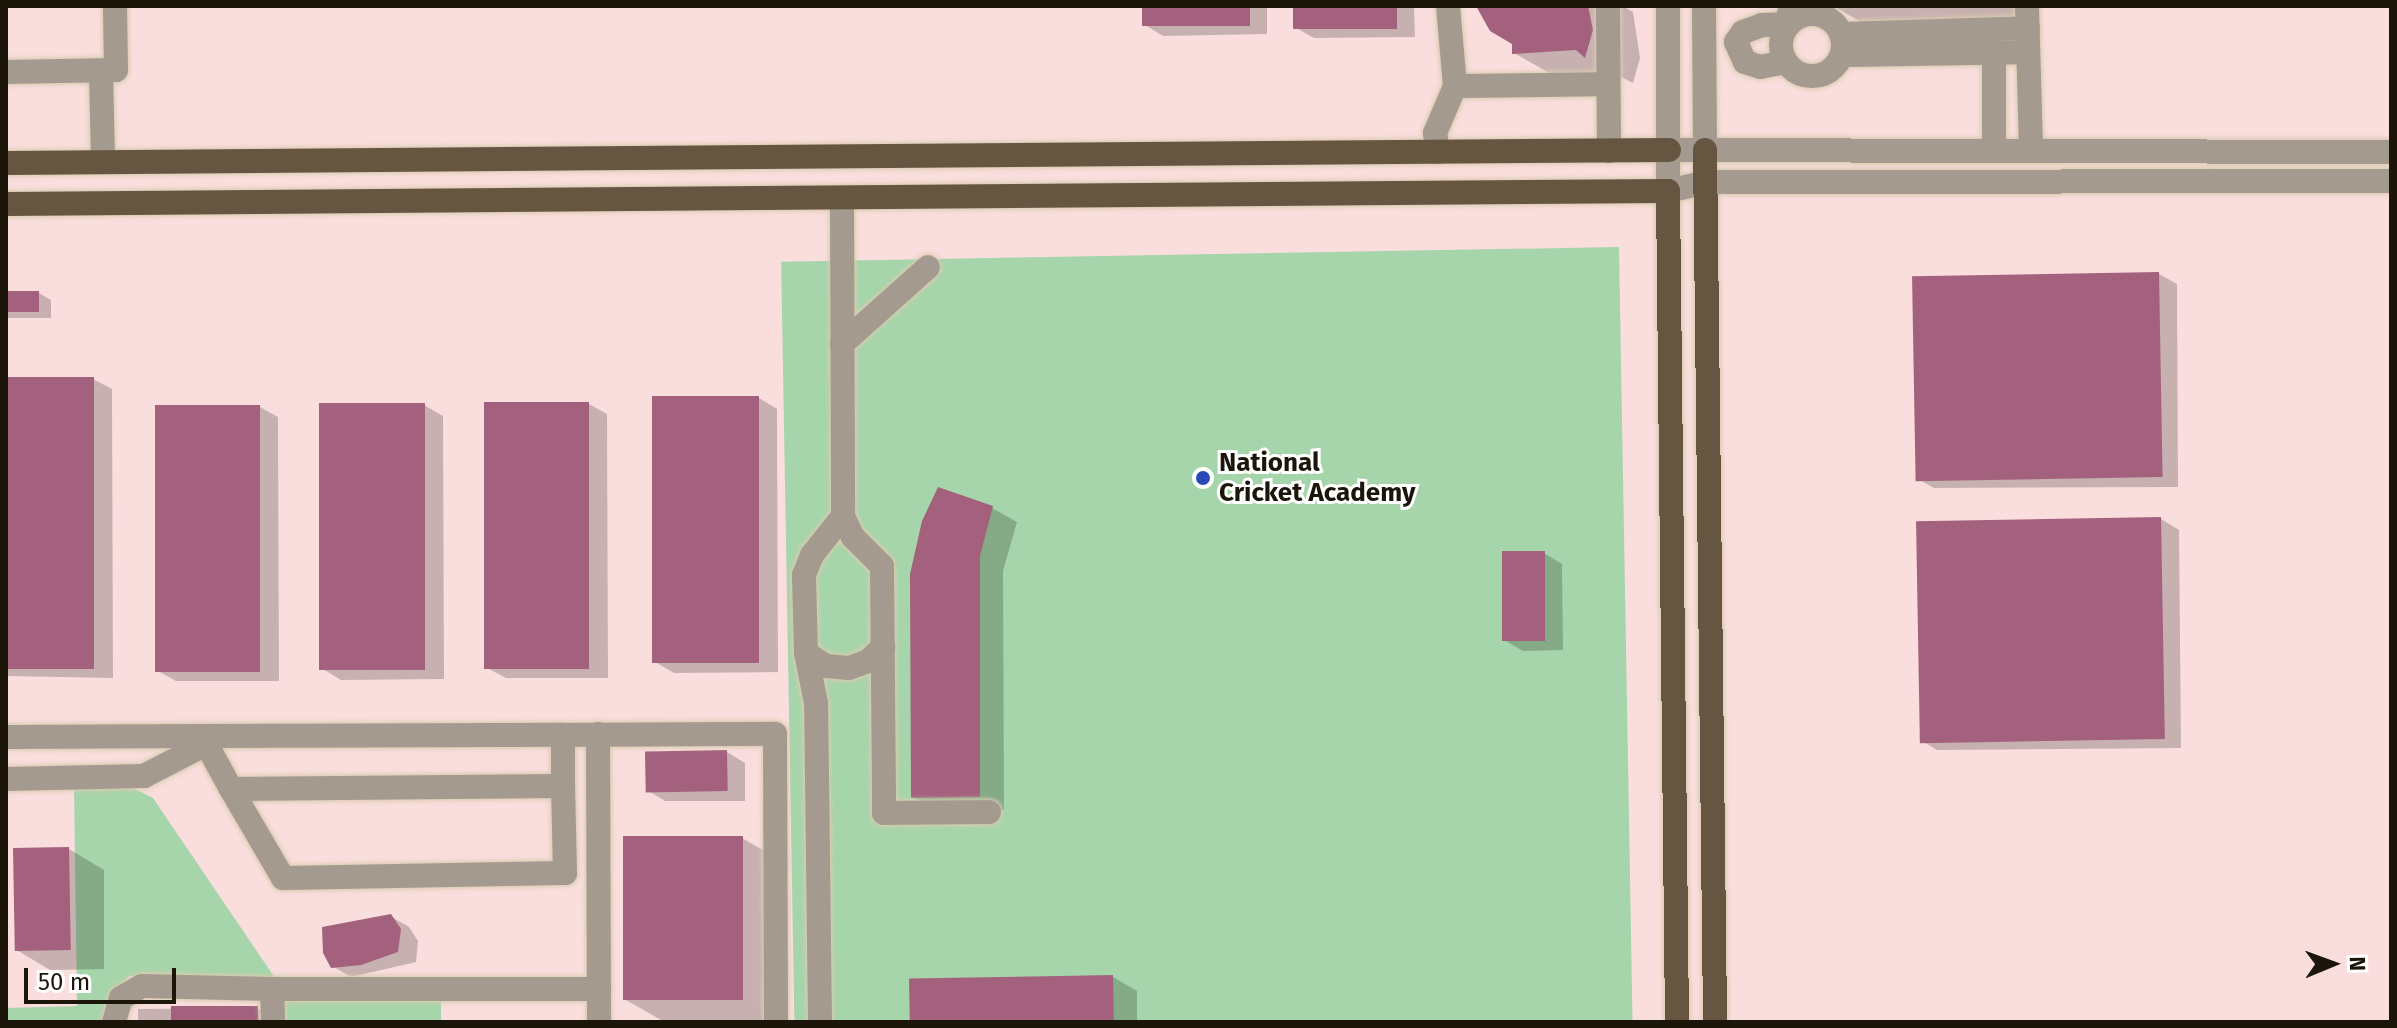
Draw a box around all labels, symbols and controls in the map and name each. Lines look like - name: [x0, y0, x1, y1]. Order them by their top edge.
- place label: National Cricket Academy: [1219, 447, 1415, 508]
- marker: National Cricket Academy: [1194, 469, 1212, 487]
- north arrow: [2293, 924, 2373, 1004]
- scale bar: [28, 952, 180, 1002]
- text: N: [2344, 956, 2371, 971]
- text: 50 m: [38, 968, 90, 996]

